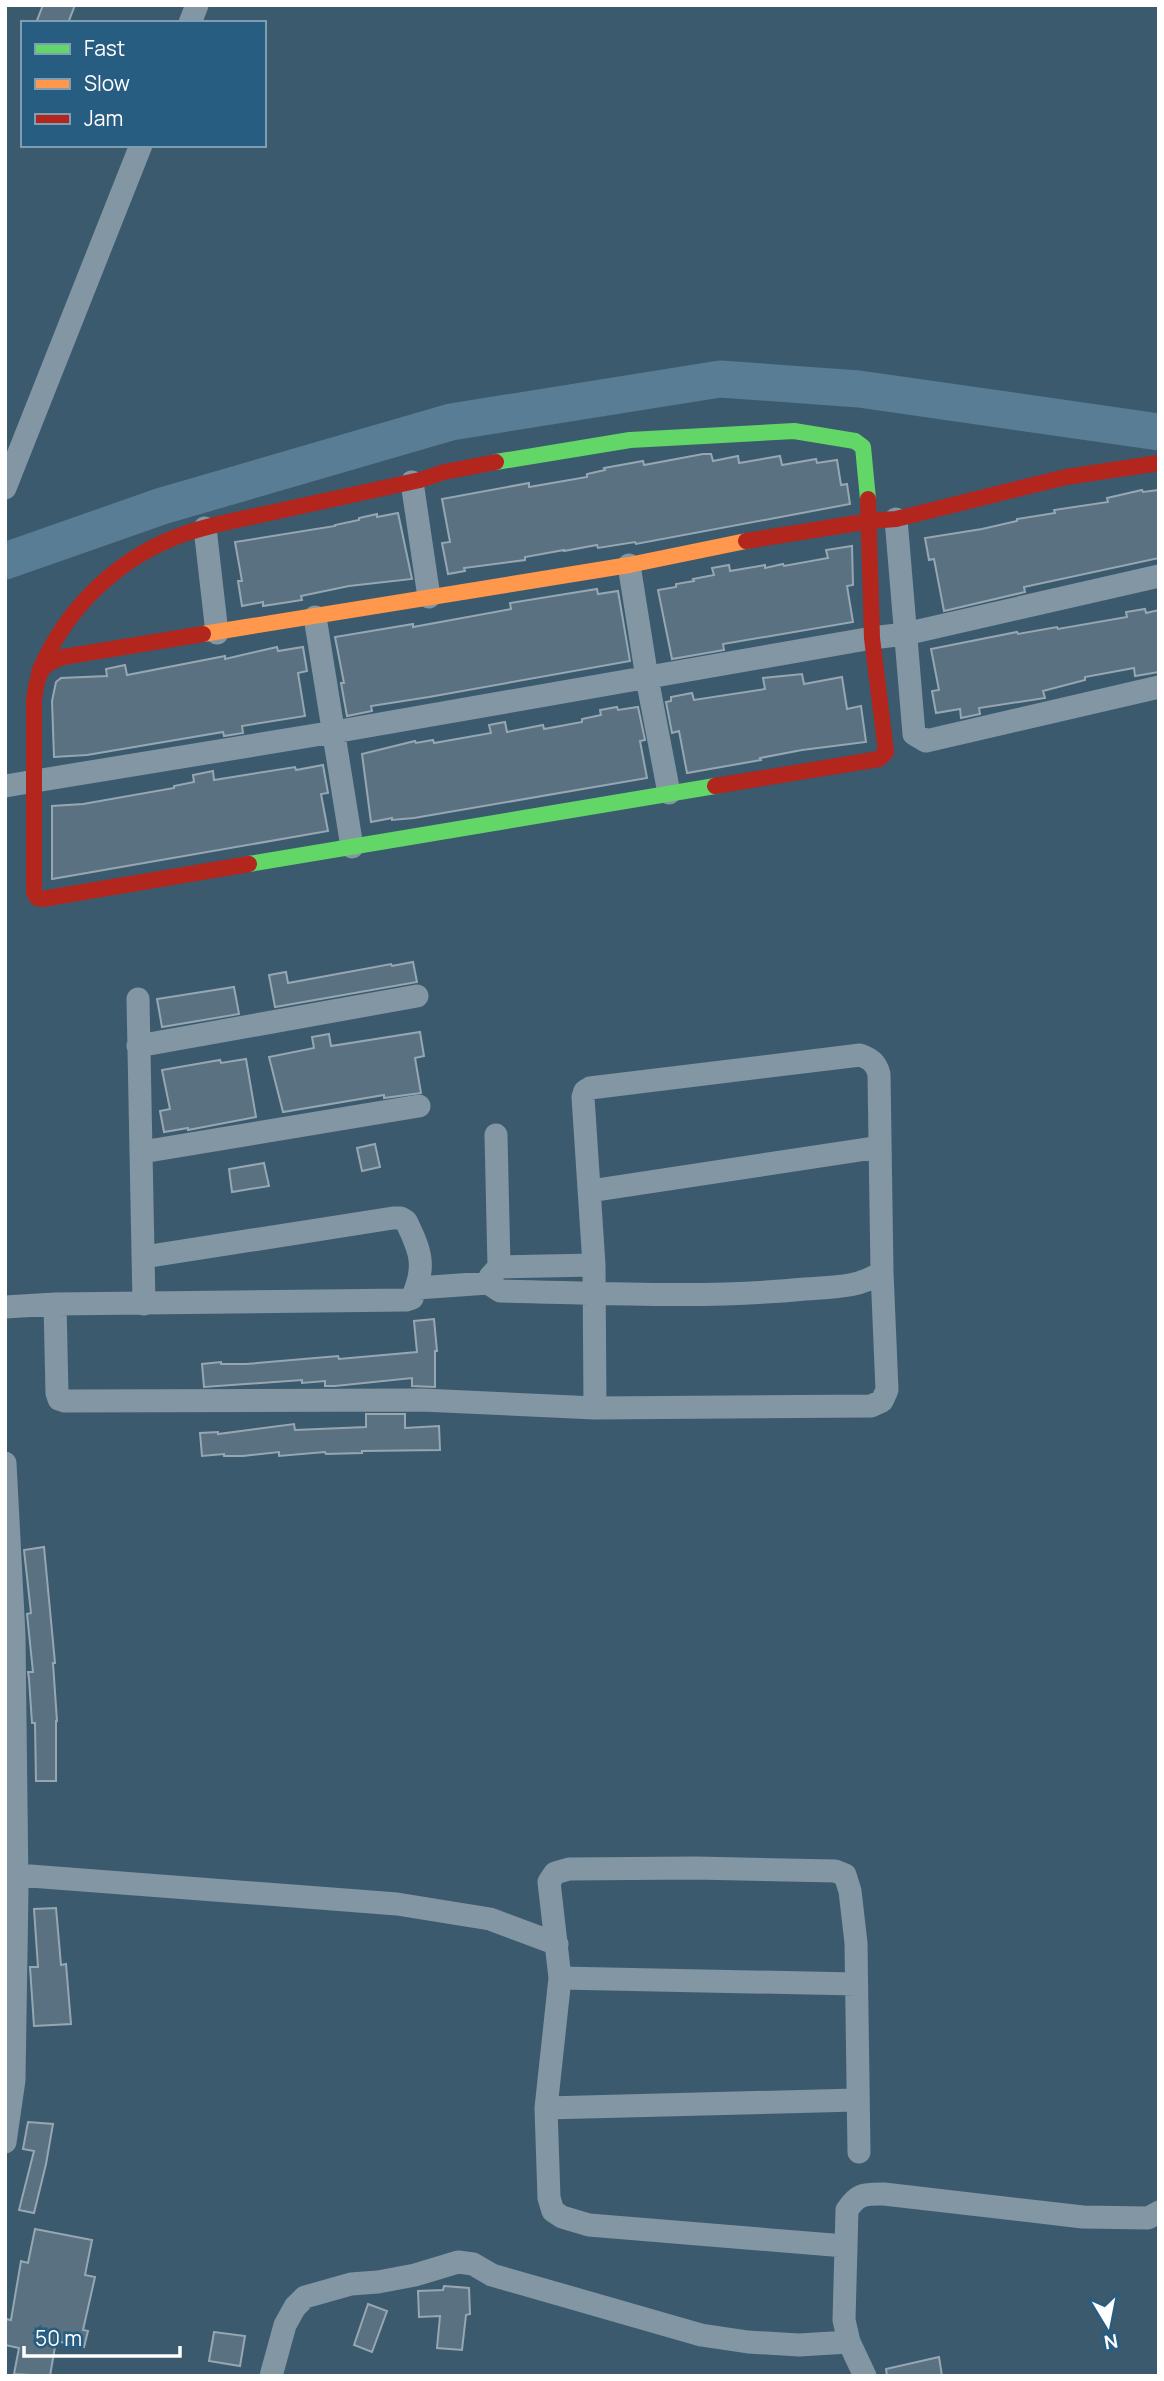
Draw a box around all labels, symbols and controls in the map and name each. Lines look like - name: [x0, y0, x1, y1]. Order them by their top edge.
- legend: [21, 21, 266, 147]
- text: Fast: [84, 34, 125, 62]
- text: Slow: [84, 69, 130, 97]
- text: Jam: [84, 104, 123, 132]
- north arrow: [1073, 2290, 1143, 2360]
- scale bar: [24, 2314, 180, 2358]
- text: 50 m: [35, 2324, 82, 2352]
- text: N: [1102, 2328, 1120, 2356]

